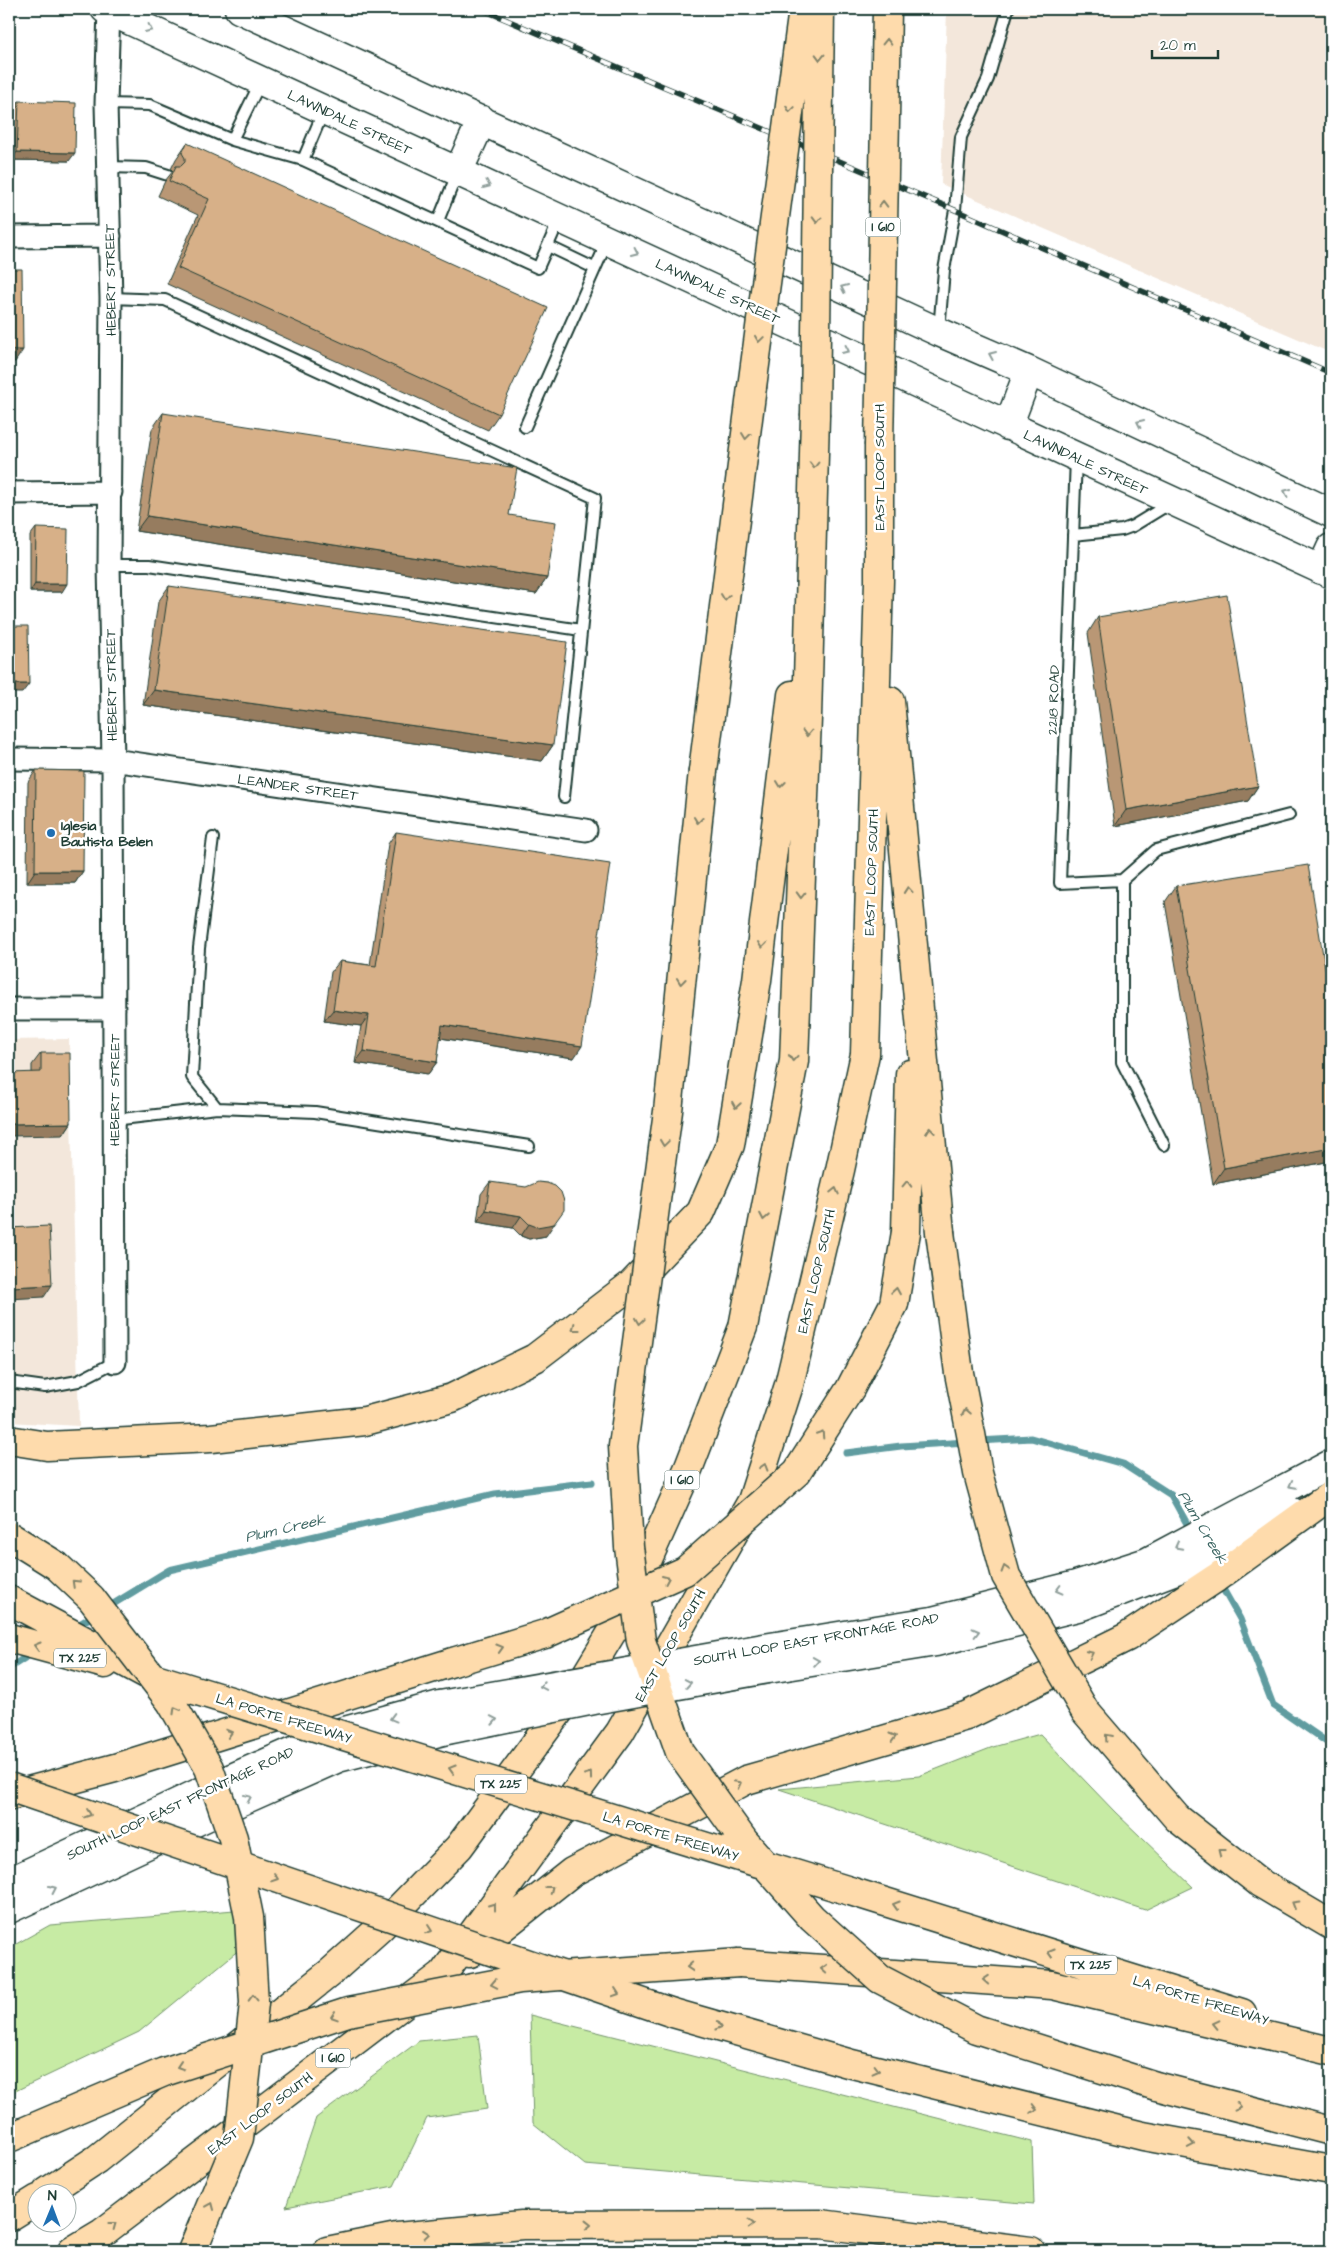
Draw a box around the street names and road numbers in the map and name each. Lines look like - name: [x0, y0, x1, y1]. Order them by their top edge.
- street label: LAWNDALE STREET: [284, 85, 415, 161]
- road number: I 610: [866, 218, 900, 236]
- street label: HEBERT STREET: [100, 223, 122, 336]
- street label: LAWNDALE STREET: [652, 254, 783, 330]
- street label: EAST LOOP SOUTH: [870, 403, 890, 531]
- street label: LAWNDALE STREET: [1020, 425, 1151, 501]
- street label: HEBERT STREET: [101, 628, 123, 741]
- street label: 2218 ROAD: [1043, 665, 1065, 735]
- street label: LEANDER STREET: [236, 770, 360, 806]
- street label: EAST LOOP SOUTH: [860, 808, 884, 936]
- street label: HEBERT STREET: [105, 1034, 125, 1146]
- street label: EAST LOOP SOUTH: [793, 1207, 841, 1335]
- road number: I 610: [664, 1470, 700, 1490]
- street label: EAST LOOP SOUTH: [630, 1585, 712, 1705]
- street label: SOUTH LOOP EAST FRONTAGE ROAD: [692, 1609, 941, 1671]
- road number: TX 225: [54, 1649, 106, 1668]
- street label: LA PORTE FREEWAY: [213, 1689, 355, 1749]
- street label: SOUTH LOOP EAST FRONTAGE ROAD: [63, 1742, 298, 1866]
- road number: TX 225: [475, 1775, 527, 1794]
- street label: LA PORTE FREEWAY: [600, 1807, 742, 1867]
- road number: TX 225: [1065, 1956, 1117, 1974]
- street label: LA PORTE FREEWAY: [1130, 1971, 1272, 2031]
- road number: I 610: [316, 2048, 350, 2068]
- street label: EAST LOOP SOUTH: [204, 2067, 318, 2160]

